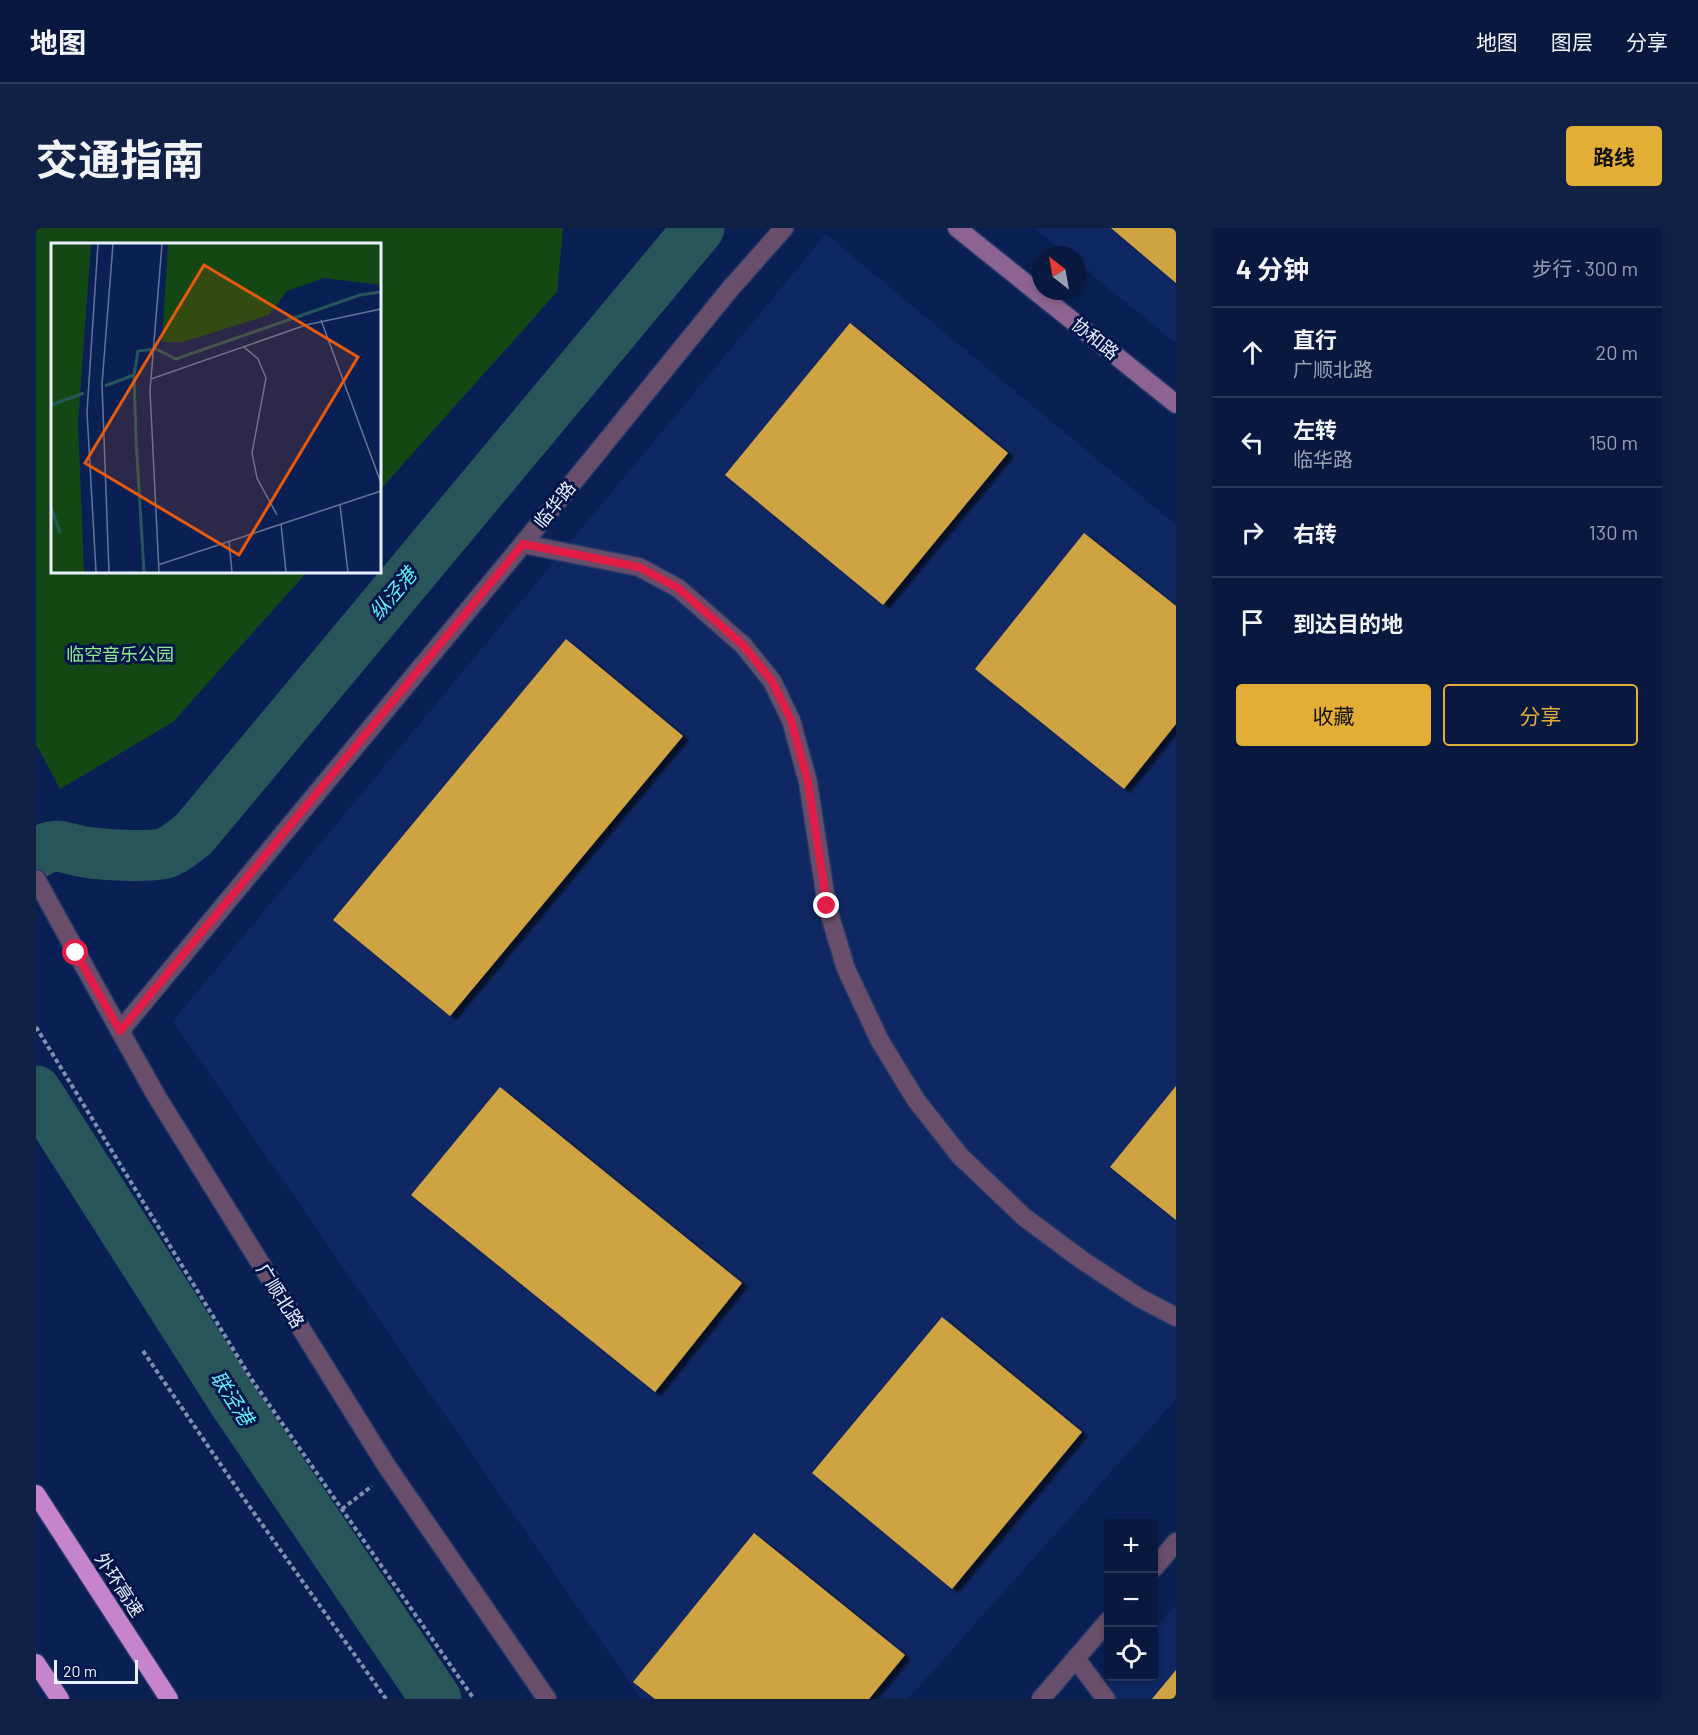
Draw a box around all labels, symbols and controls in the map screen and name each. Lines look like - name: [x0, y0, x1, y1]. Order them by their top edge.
- text: 地图: [30, 25, 86, 59]
- text: 地图: [1476, 29, 1518, 54]
- text: 图层: [1551, 29, 1593, 54]
- text: 分享: [1626, 29, 1668, 54]
- button: 路线: [1566, 126, 1662, 186]
- text: 交通指南: [36, 133, 204, 183]
- inset map: [51, 243, 381, 573]
- north arrow: [1032, 246, 1086, 300]
- text: 4 分钟: [1236, 253, 1309, 284]
- text: 步行 · 300 m: [1532, 256, 1638, 280]
- street label: 协和路: [1068, 313, 1124, 364]
- text: 直行: [1293, 326, 1337, 352]
- icon: ahead: [1236, 336, 1269, 369]
- text: 20 m: [1595, 340, 1638, 364]
- text: 广顺北路: [1293, 357, 1373, 381]
- text: 左转: [1293, 416, 1337, 442]
- icon: left: [1236, 426, 1269, 459]
- text: 150 m: [1589, 430, 1638, 454]
- text: 临华路: [1293, 447, 1353, 471]
- street label: 临华路: [529, 476, 580, 532]
- icon: right: [1236, 516, 1269, 549]
- text: 右转: [1293, 520, 1337, 546]
- text: 130 m: [1589, 520, 1638, 544]
- water label: 纵泾港: [364, 560, 423, 624]
- icon: arrive: [1236, 606, 1269, 639]
- text: 到达目的地: [1293, 610, 1403, 636]
- park label: 临空音乐公园: [66, 643, 174, 665]
- button: 收藏: [1236, 684, 1431, 746]
- button: 分享: [1443, 684, 1638, 746]
- route end: [813, 892, 839, 918]
- route start: [62, 939, 88, 965]
- street label: 广顺北路: [252, 1259, 309, 1332]
- water label: 联泾港: [206, 1366, 261, 1432]
- map controls: [1104, 1519, 1158, 1681]
- button: +: [1104, 1519, 1158, 1573]
- street label: 外环高速: [91, 1548, 149, 1621]
- button: −: [1104, 1573, 1158, 1627]
- button: locate: [1104, 1627, 1158, 1681]
- scale bar: [54, 1657, 138, 1684]
- text: 20 m: [63, 1661, 97, 1680]

